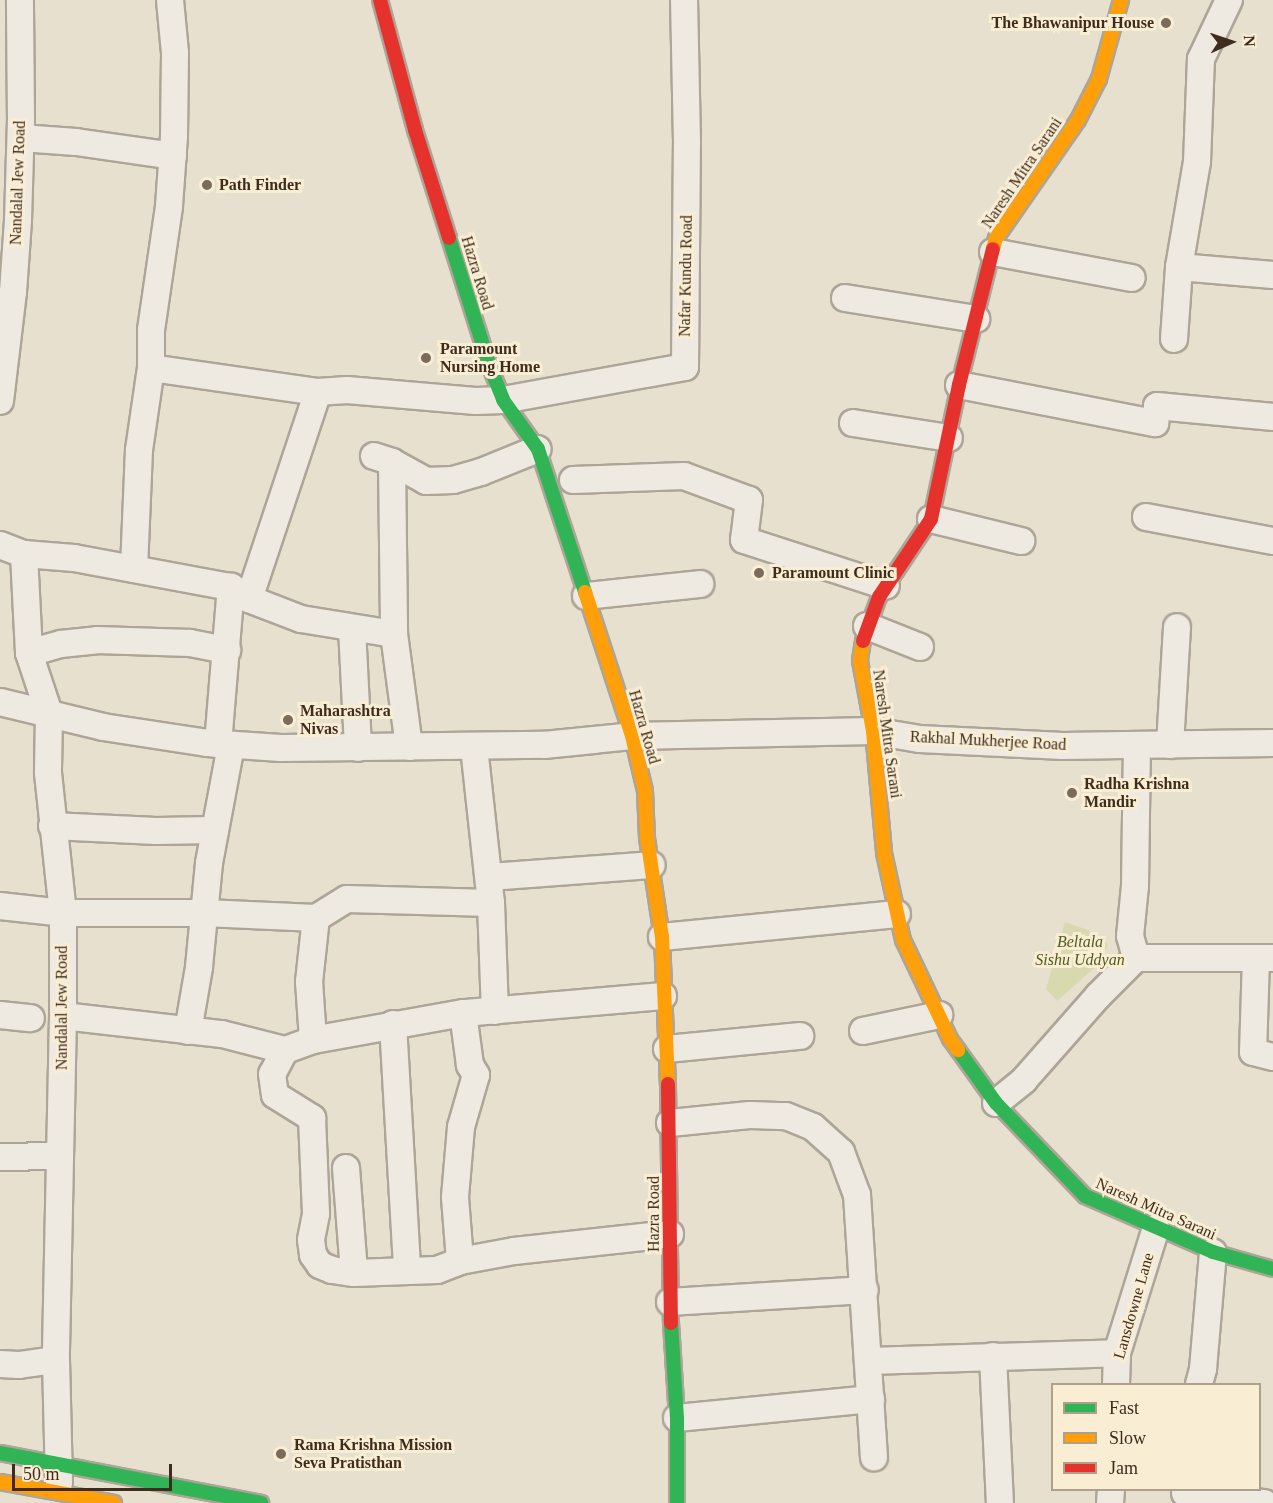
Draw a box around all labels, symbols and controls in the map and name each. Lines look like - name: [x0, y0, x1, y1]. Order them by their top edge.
- north arrow: [1201, 12, 1261, 72]
- place label: The Bhawanipur House: [991, 13, 1154, 33]
- marker: The Bhawanipur House: [1159, 16, 1173, 30]
- text: N: [1241, 35, 1258, 47]
- street label: Naresh Mitra Sarani: [978, 114, 1066, 232]
- street label: Nandalal Jew Road: [6, 120, 30, 246]
- place label: Path Finder: [219, 175, 301, 195]
- marker: Path Finder: [200, 178, 214, 192]
- street label: Nafar Kundu Road: [675, 215, 697, 337]
- street label: Hazra Road: [457, 234, 497, 312]
- place label: Paramount Nursing Home: [440, 339, 540, 377]
- marker: Paramount Nursing Home: [417, 349, 435, 367]
- place label: Paramount Clinic: [772, 563, 894, 583]
- marker: Paramount Clinic: [750, 564, 768, 582]
- street label: Naresh Mitra Sarani: [868, 668, 906, 800]
- street label: Hazra Road: [624, 688, 664, 766]
- place label: Maharashtra Nivas: [300, 701, 391, 739]
- marker: Maharashtra Nivas: [281, 713, 295, 727]
- street label: Rakhal Mukherjee Road: [909, 727, 1067, 755]
- place label: Radha Krishna Mandir: [1084, 774, 1189, 812]
- marker: Radha Krishna Mandir: [1065, 786, 1079, 800]
- park label: Beltala Sishu Uddyan: [1035, 932, 1125, 970]
- street label: Nandalal Jew Road: [52, 946, 72, 1070]
- street label: Naresh Mitra Sarani: [1093, 1174, 1219, 1244]
- street label: Hazra Road: [644, 1176, 664, 1252]
- street label: Lansdowne Lane: [1110, 1251, 1158, 1361]
- legend: [1051, 1383, 1261, 1491]
- text: Fast: [1109, 1398, 1139, 1418]
- text: Slow: [1109, 1428, 1146, 1448]
- place label: Rama Krishna Mission Seva Pratisthan: [294, 1435, 452, 1473]
- marker: Rama Krishna Mission Seva Pratisthan: [272, 1445, 290, 1463]
- scale bar: [15, 1452, 176, 1490]
- text: Jam: [1109, 1458, 1138, 1478]
- text: 50 m: [23, 1464, 60, 1484]

